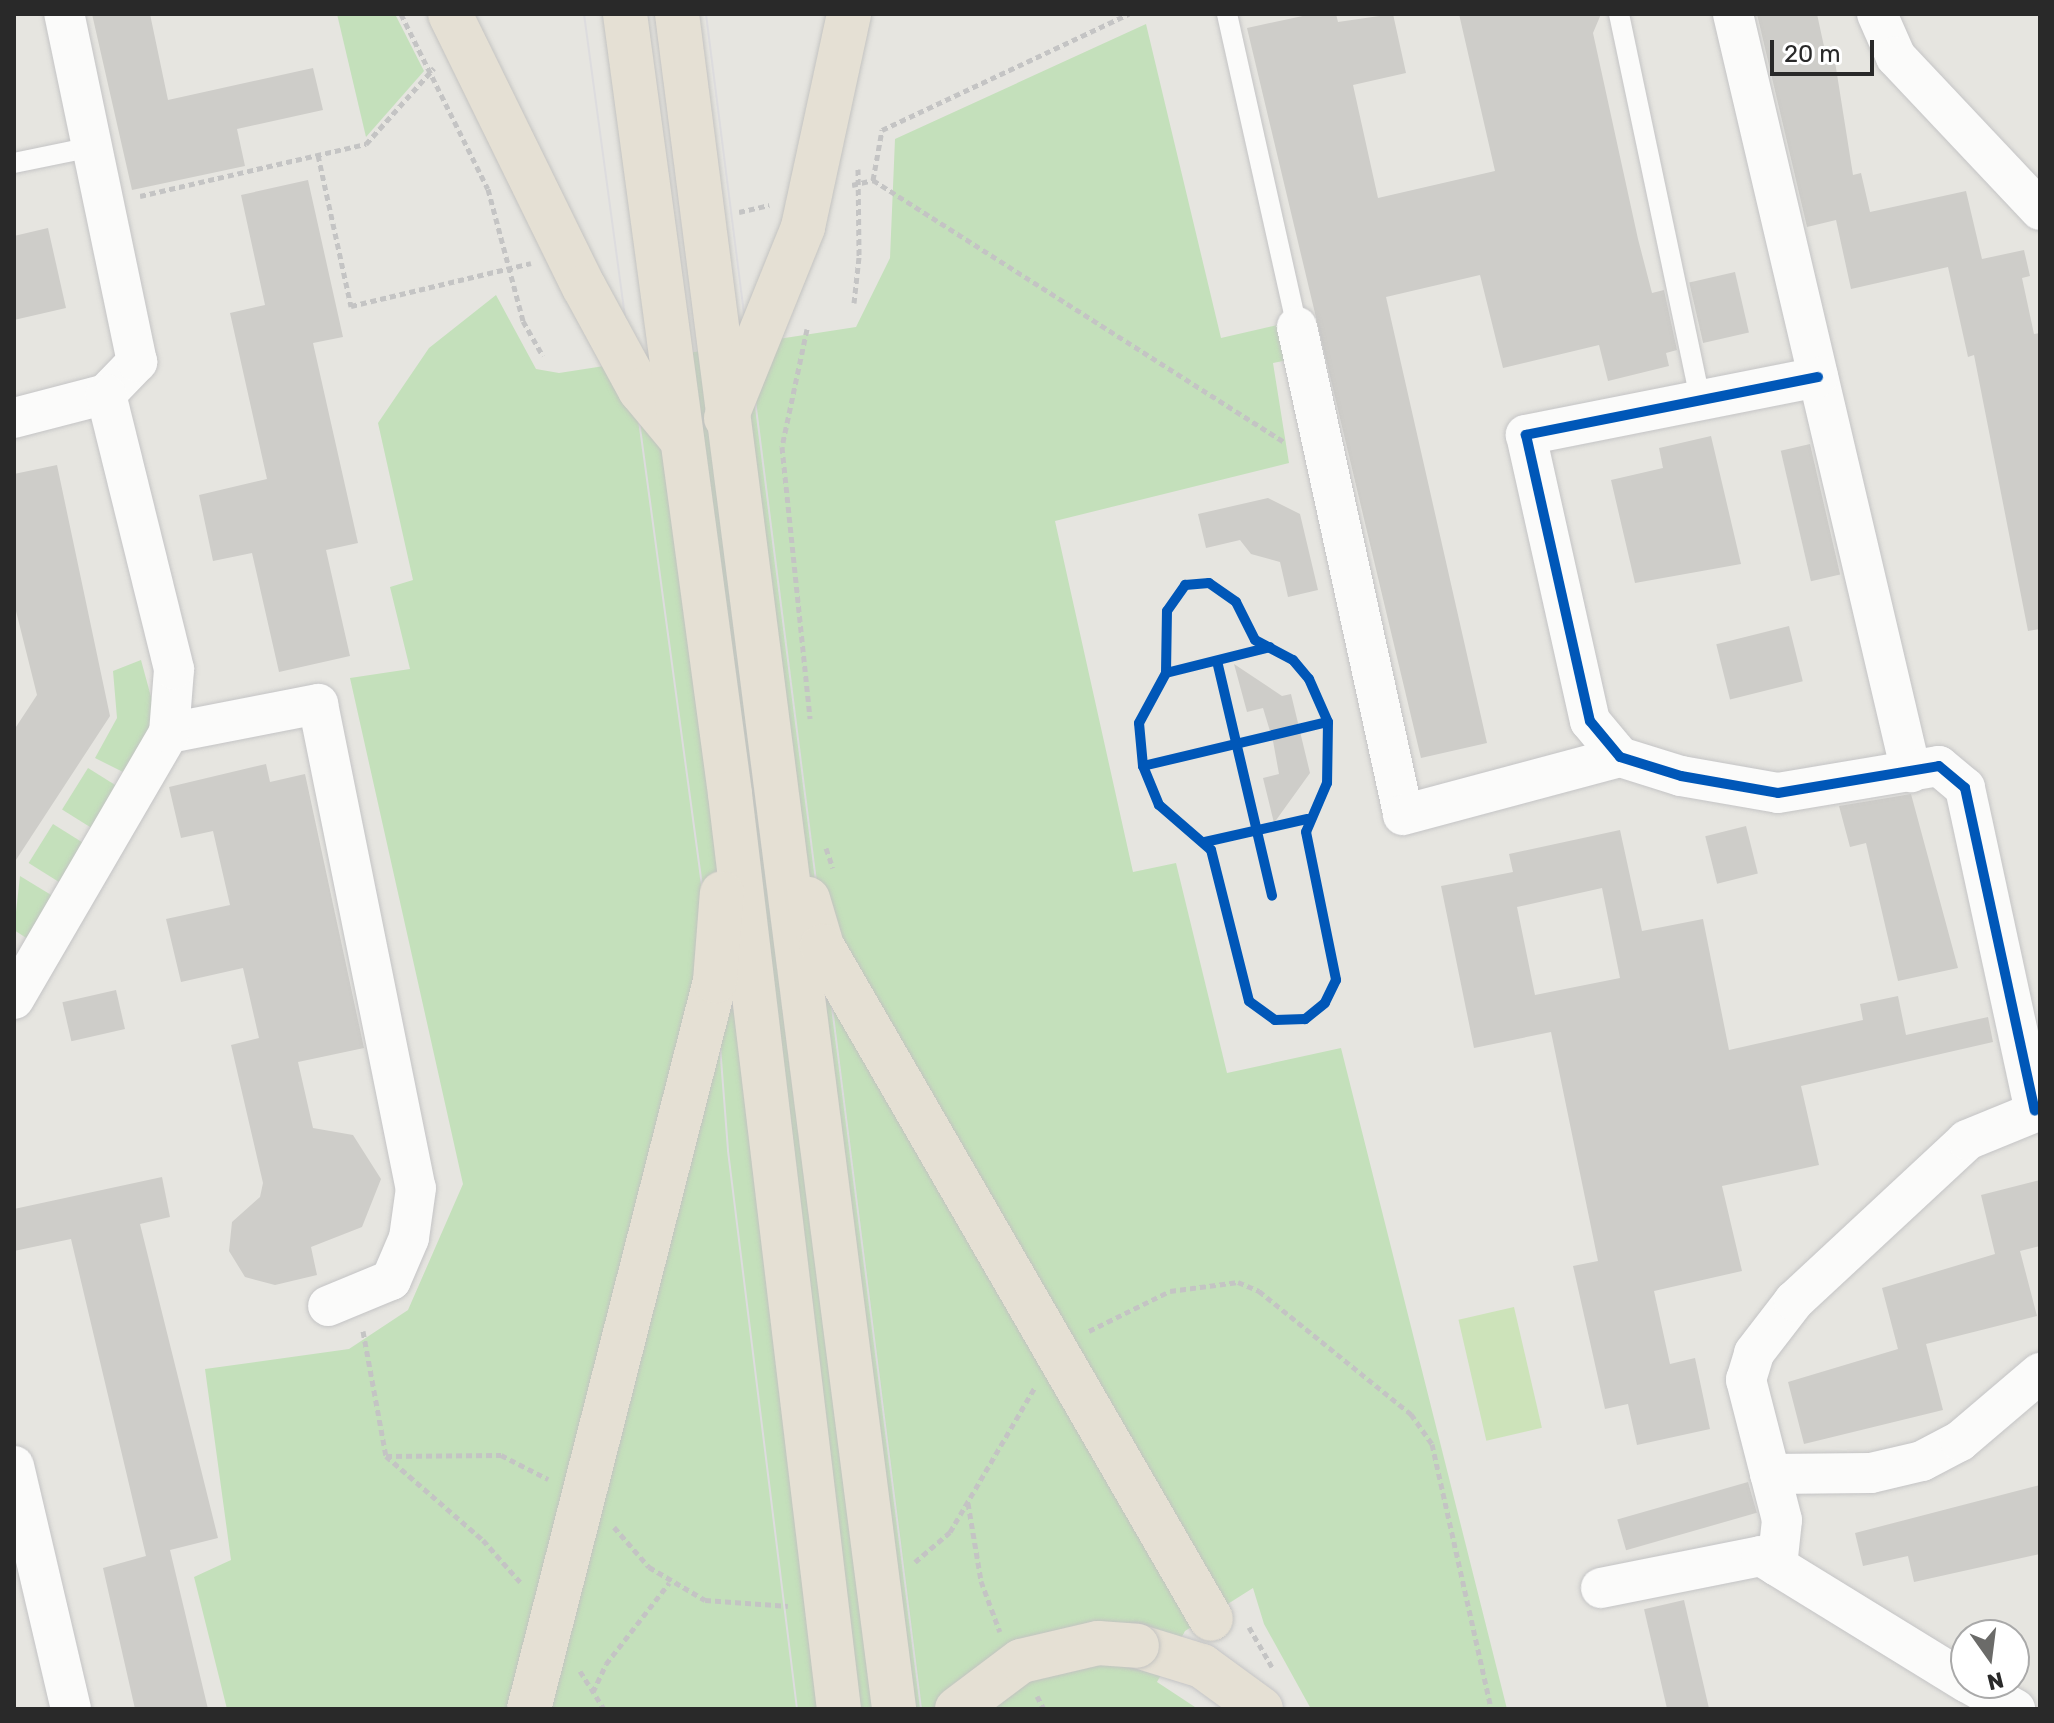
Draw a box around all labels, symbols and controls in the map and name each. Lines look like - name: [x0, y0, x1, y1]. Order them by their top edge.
- scale bar: [1774, 24, 1878, 74]
- text: 20 m: [1784, 40, 1841, 68]
- north arrow: [1950, 1619, 2030, 1699]
- text: N: [1985, 1666, 2006, 1696]

